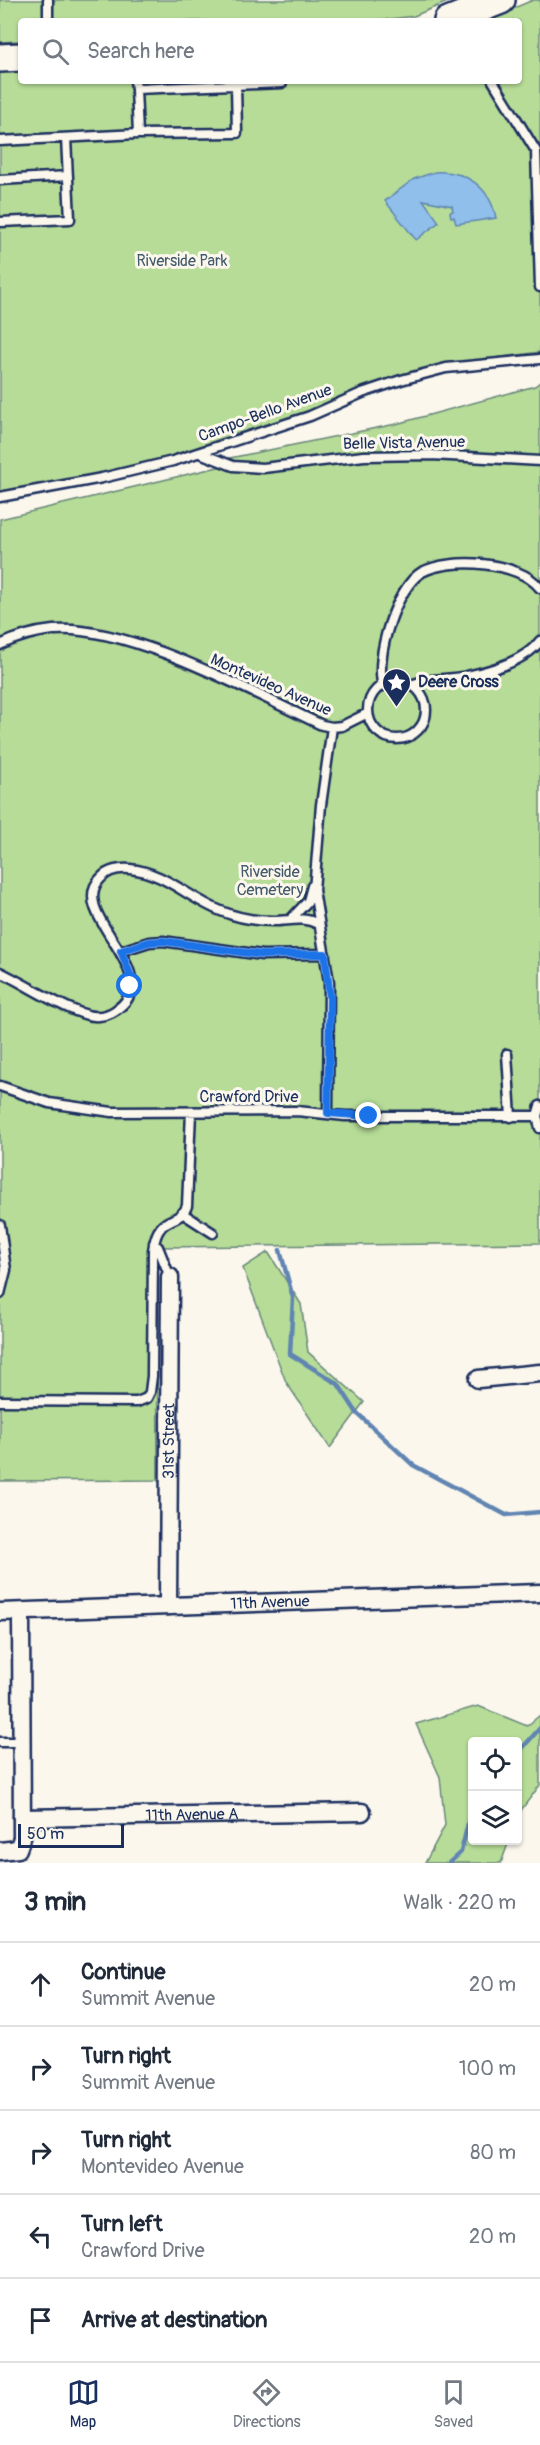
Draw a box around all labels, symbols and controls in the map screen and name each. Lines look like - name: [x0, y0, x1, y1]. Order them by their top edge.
- search box: [18, 18, 522, 84]
- icon: search: [39, 35, 72, 68]
- text: Search here: [87, 37, 194, 65]
- park label: Riverside Park: [137, 251, 228, 271]
- street label: Campo-Bello Avenue: [196, 380, 334, 446]
- street label: Belle Vista Avenue: [343, 432, 465, 454]
- street label: Montevideo Avenue: [207, 649, 335, 721]
- place icon: Deere Cross: [381, 666, 413, 708]
- place label: Deere Cross: [418, 672, 500, 692]
- park label: Riverside Cemetery: [237, 862, 303, 900]
- route start: [116, 972, 142, 998]
- street label: Crawford Drive: [200, 1087, 299, 1107]
- route end: [355, 1102, 381, 1128]
- street label: 31st Street: [159, 1403, 179, 1479]
- street label: 11th Avenue: [230, 1591, 310, 1614]
- map controls: [468, 1737, 522, 1845]
- button: locate: [468, 1737, 522, 1791]
- button: layers: [468, 1791, 522, 1845]
- street label: 11th Avenue A: [145, 1804, 239, 1826]
- scale bar: [18, 1821, 124, 1848]
- text: 50 m: [27, 1824, 64, 1844]
- text: 3 min: [24, 1886, 86, 1918]
- text: Walk · 220 m: [403, 1890, 516, 1915]
- text: Continue: [81, 1958, 165, 1986]
- icon: ahead: [24, 1968, 57, 2001]
- text: 20 m: [469, 1972, 516, 1997]
- text: Summit Avenue: [81, 1986, 215, 2011]
- text: Turn right: [81, 2042, 171, 2070]
- icon: right: [24, 2052, 57, 2085]
- text: 100 m: [459, 2056, 516, 2081]
- text: Summit Avenue: [81, 2070, 215, 2095]
- text: Turn right: [81, 2126, 171, 2154]
- icon: right: [24, 2136, 57, 2169]
- text: 80 m: [470, 2140, 516, 2165]
- text: Montevideo Avenue: [81, 2154, 244, 2179]
- text: Turn left: [81, 2210, 163, 2238]
- icon: left: [24, 2220, 57, 2253]
- text: 20 m: [469, 2224, 516, 2249]
- text: Crawford Drive: [81, 2238, 205, 2263]
- icon: arrive: [24, 2304, 57, 2337]
- text: Arrive at destination: [81, 2306, 267, 2334]
- tab: Map: [67, 2376, 100, 2432]
- tab: Directions: [233, 2376, 301, 2432]
- tab: Saved: [434, 2376, 473, 2432]

